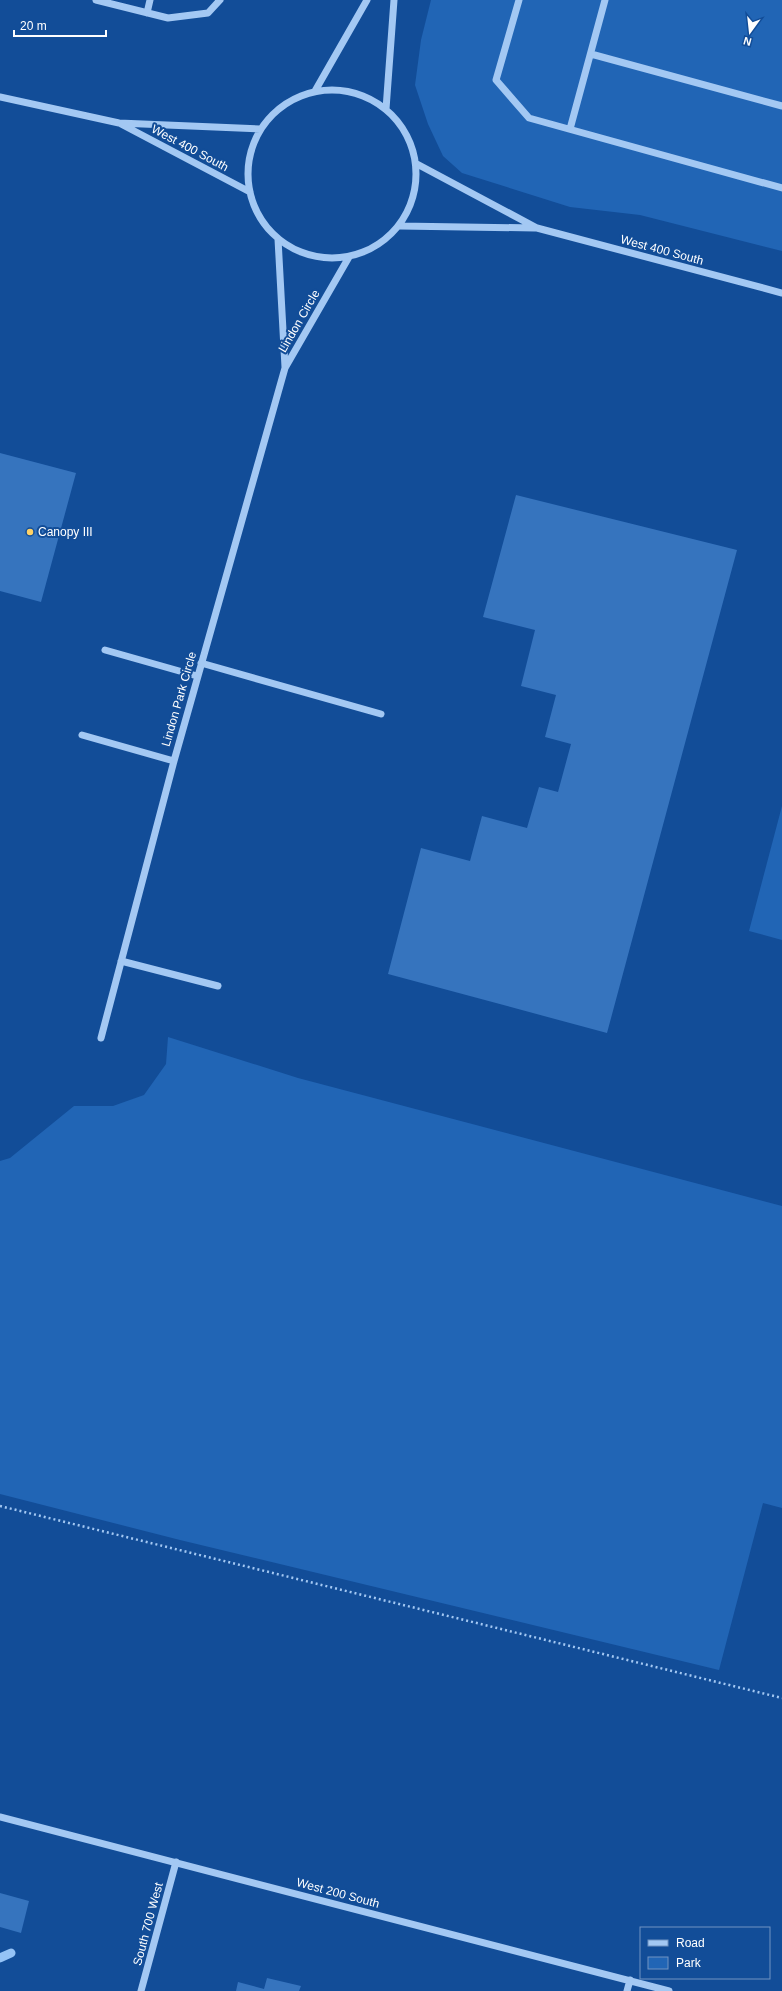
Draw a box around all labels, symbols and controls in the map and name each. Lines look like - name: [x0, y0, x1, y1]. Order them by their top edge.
- scale bar: [14, 12, 106, 38]
- north arrow: [730, 12, 770, 52]
- text: 20 m: [20, 19, 47, 33]
- text: N: [742, 35, 753, 48]
- street label: West 400 South: [149, 122, 231, 174]
- street label: West 400 South: [619, 232, 705, 268]
- street label: Lindon Circle: [275, 287, 323, 355]
- place label: Canopy III: [38, 525, 93, 539]
- marker: Canopy III: [25, 527, 35, 537]
- street label: Lindon Park Circle: [159, 650, 199, 748]
- street label: West 200 South: [295, 1875, 381, 1911]
- street label: South 700 West: [130, 1880, 166, 1967]
- legend: [640, 1927, 770, 1979]
- text: Road: [676, 1936, 705, 1950]
- text: Park: [676, 1956, 702, 1970]

